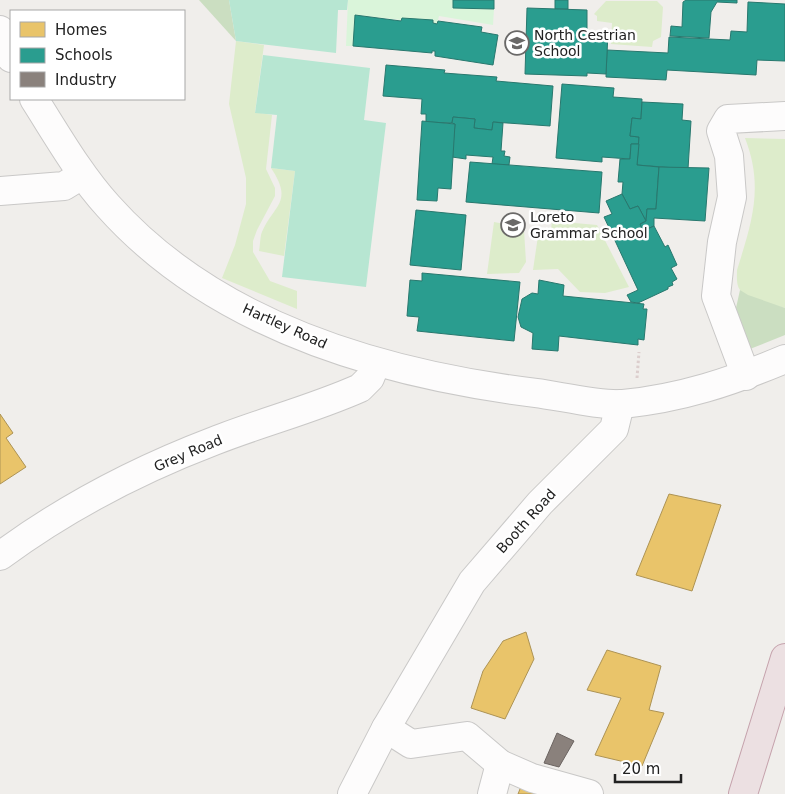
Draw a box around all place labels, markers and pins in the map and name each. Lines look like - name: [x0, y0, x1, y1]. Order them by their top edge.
- place label: North Cestrian School: [534, 27, 636, 59]
- school or university icon: North Cestrian School: [504, 30, 530, 56]
- place label: Loreto Grammar School: [530, 209, 648, 241]
- school or university icon: Loreto Grammar School: [500, 212, 526, 238]

